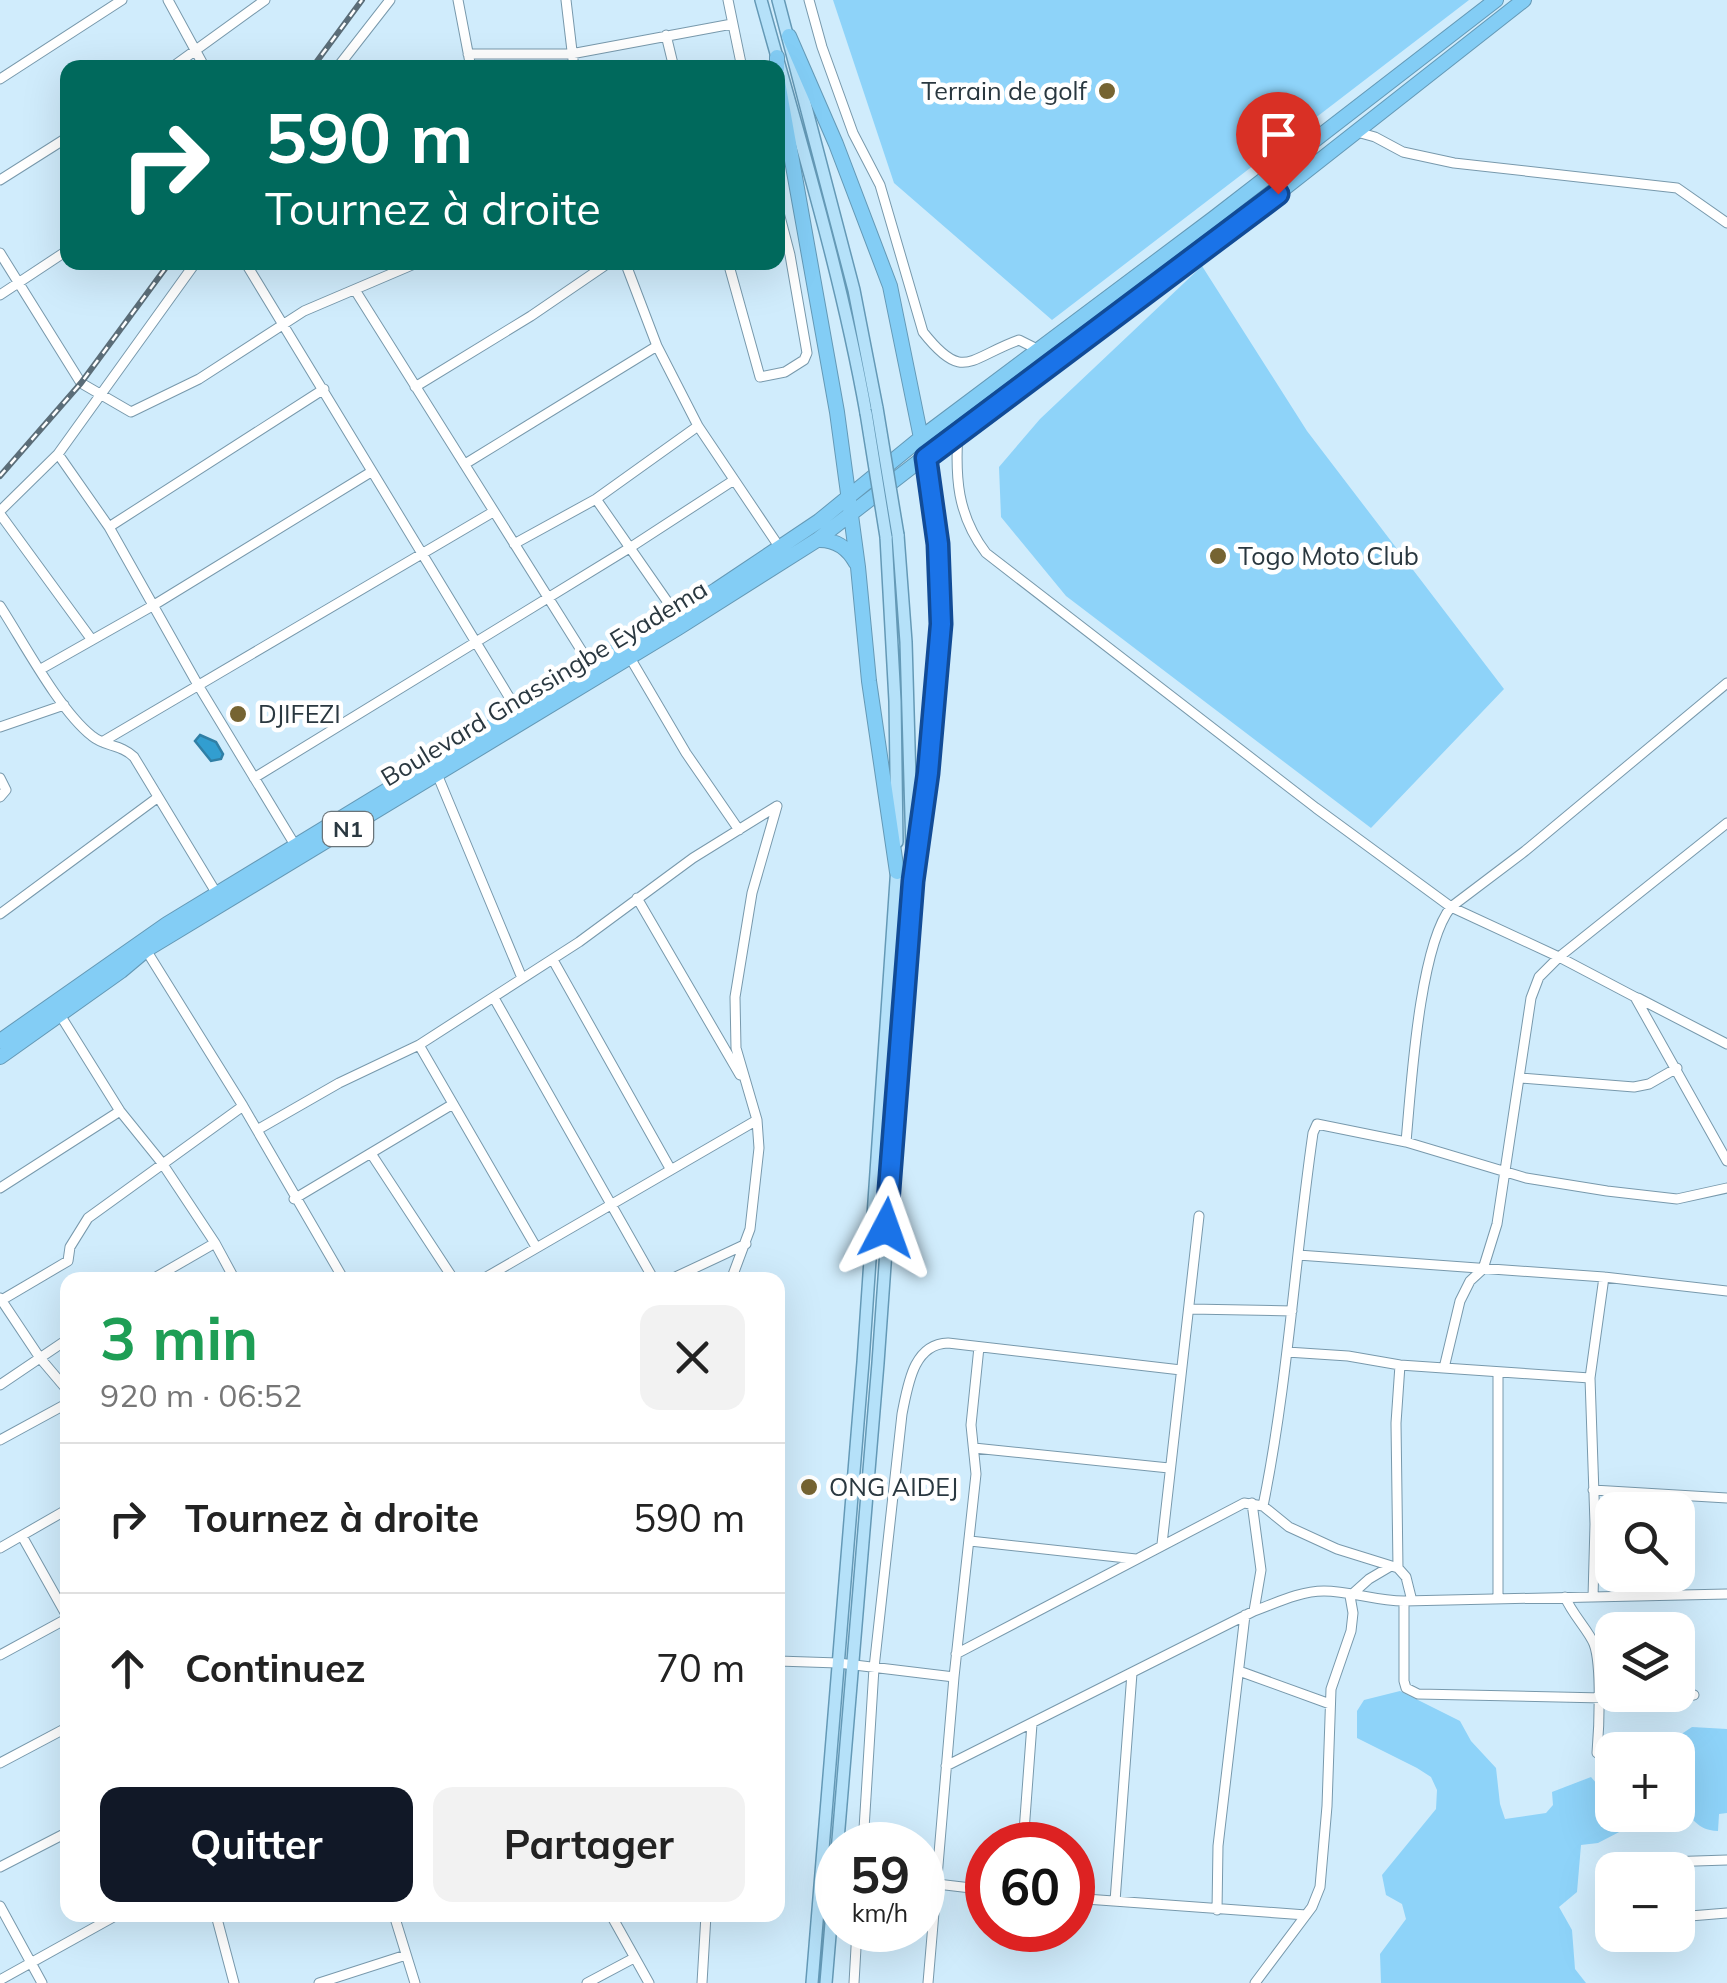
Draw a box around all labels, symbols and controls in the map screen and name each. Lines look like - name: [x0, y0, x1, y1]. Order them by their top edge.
- place label: Terrain de golf: [921, 75, 1088, 106]
- marker: Terrain de golf: [1096, 80, 1118, 102]
- pin: [1236, 92, 1321, 195]
- text: 590 m: [265, 93, 473, 181]
- icon: right: [100, 100, 230, 230]
- icon: arrive: [1251, 107, 1306, 162]
- text: Tournez à droite: [265, 180, 601, 236]
- place label: Togo Moto Club: [1238, 540, 1419, 571]
- marker: Togo Moto Club: [1207, 545, 1229, 567]
- street label: Boulevard Gnassingbe Eyadema: [375, 573, 713, 792]
- place label: DJIFEZI: [258, 698, 341, 729]
- marker: DJIFEZI: [227, 703, 249, 725]
- road number: N1: [323, 812, 373, 846]
- position arrow: [834, 1176, 938, 1280]
- text: 3 min: [100, 1300, 258, 1375]
- button: close: [640, 1305, 745, 1410]
- text: 920 m · 06:52: [100, 1375, 302, 1415]
- place label: ONG AIDEJ: [829, 1471, 958, 1502]
- marker: ONG AIDEJ: [798, 1476, 820, 1498]
- icon: right: [100, 1491, 155, 1546]
- map controls: [1595, 1492, 1695, 1952]
- button: search: [1595, 1492, 1695, 1592]
- text: Tournez à droite: [185, 1494, 479, 1542]
- text: 590 m: [633, 1494, 745, 1542]
- button: layers: [1595, 1612, 1695, 1712]
- icon: ahead: [100, 1641, 155, 1696]
- text: Continuez: [185, 1644, 366, 1692]
- text: 70 m: [656, 1644, 745, 1692]
- button: +: [1595, 1732, 1695, 1832]
- button: Quitter: [100, 1787, 413, 1902]
- button: Partager: [433, 1787, 745, 1902]
- speed limit sign: 60: [965, 1822, 1095, 1952]
- text: 59: [850, 1843, 910, 1906]
- button: −: [1595, 1852, 1695, 1952]
- text: km/h: [852, 1897, 908, 1928]

